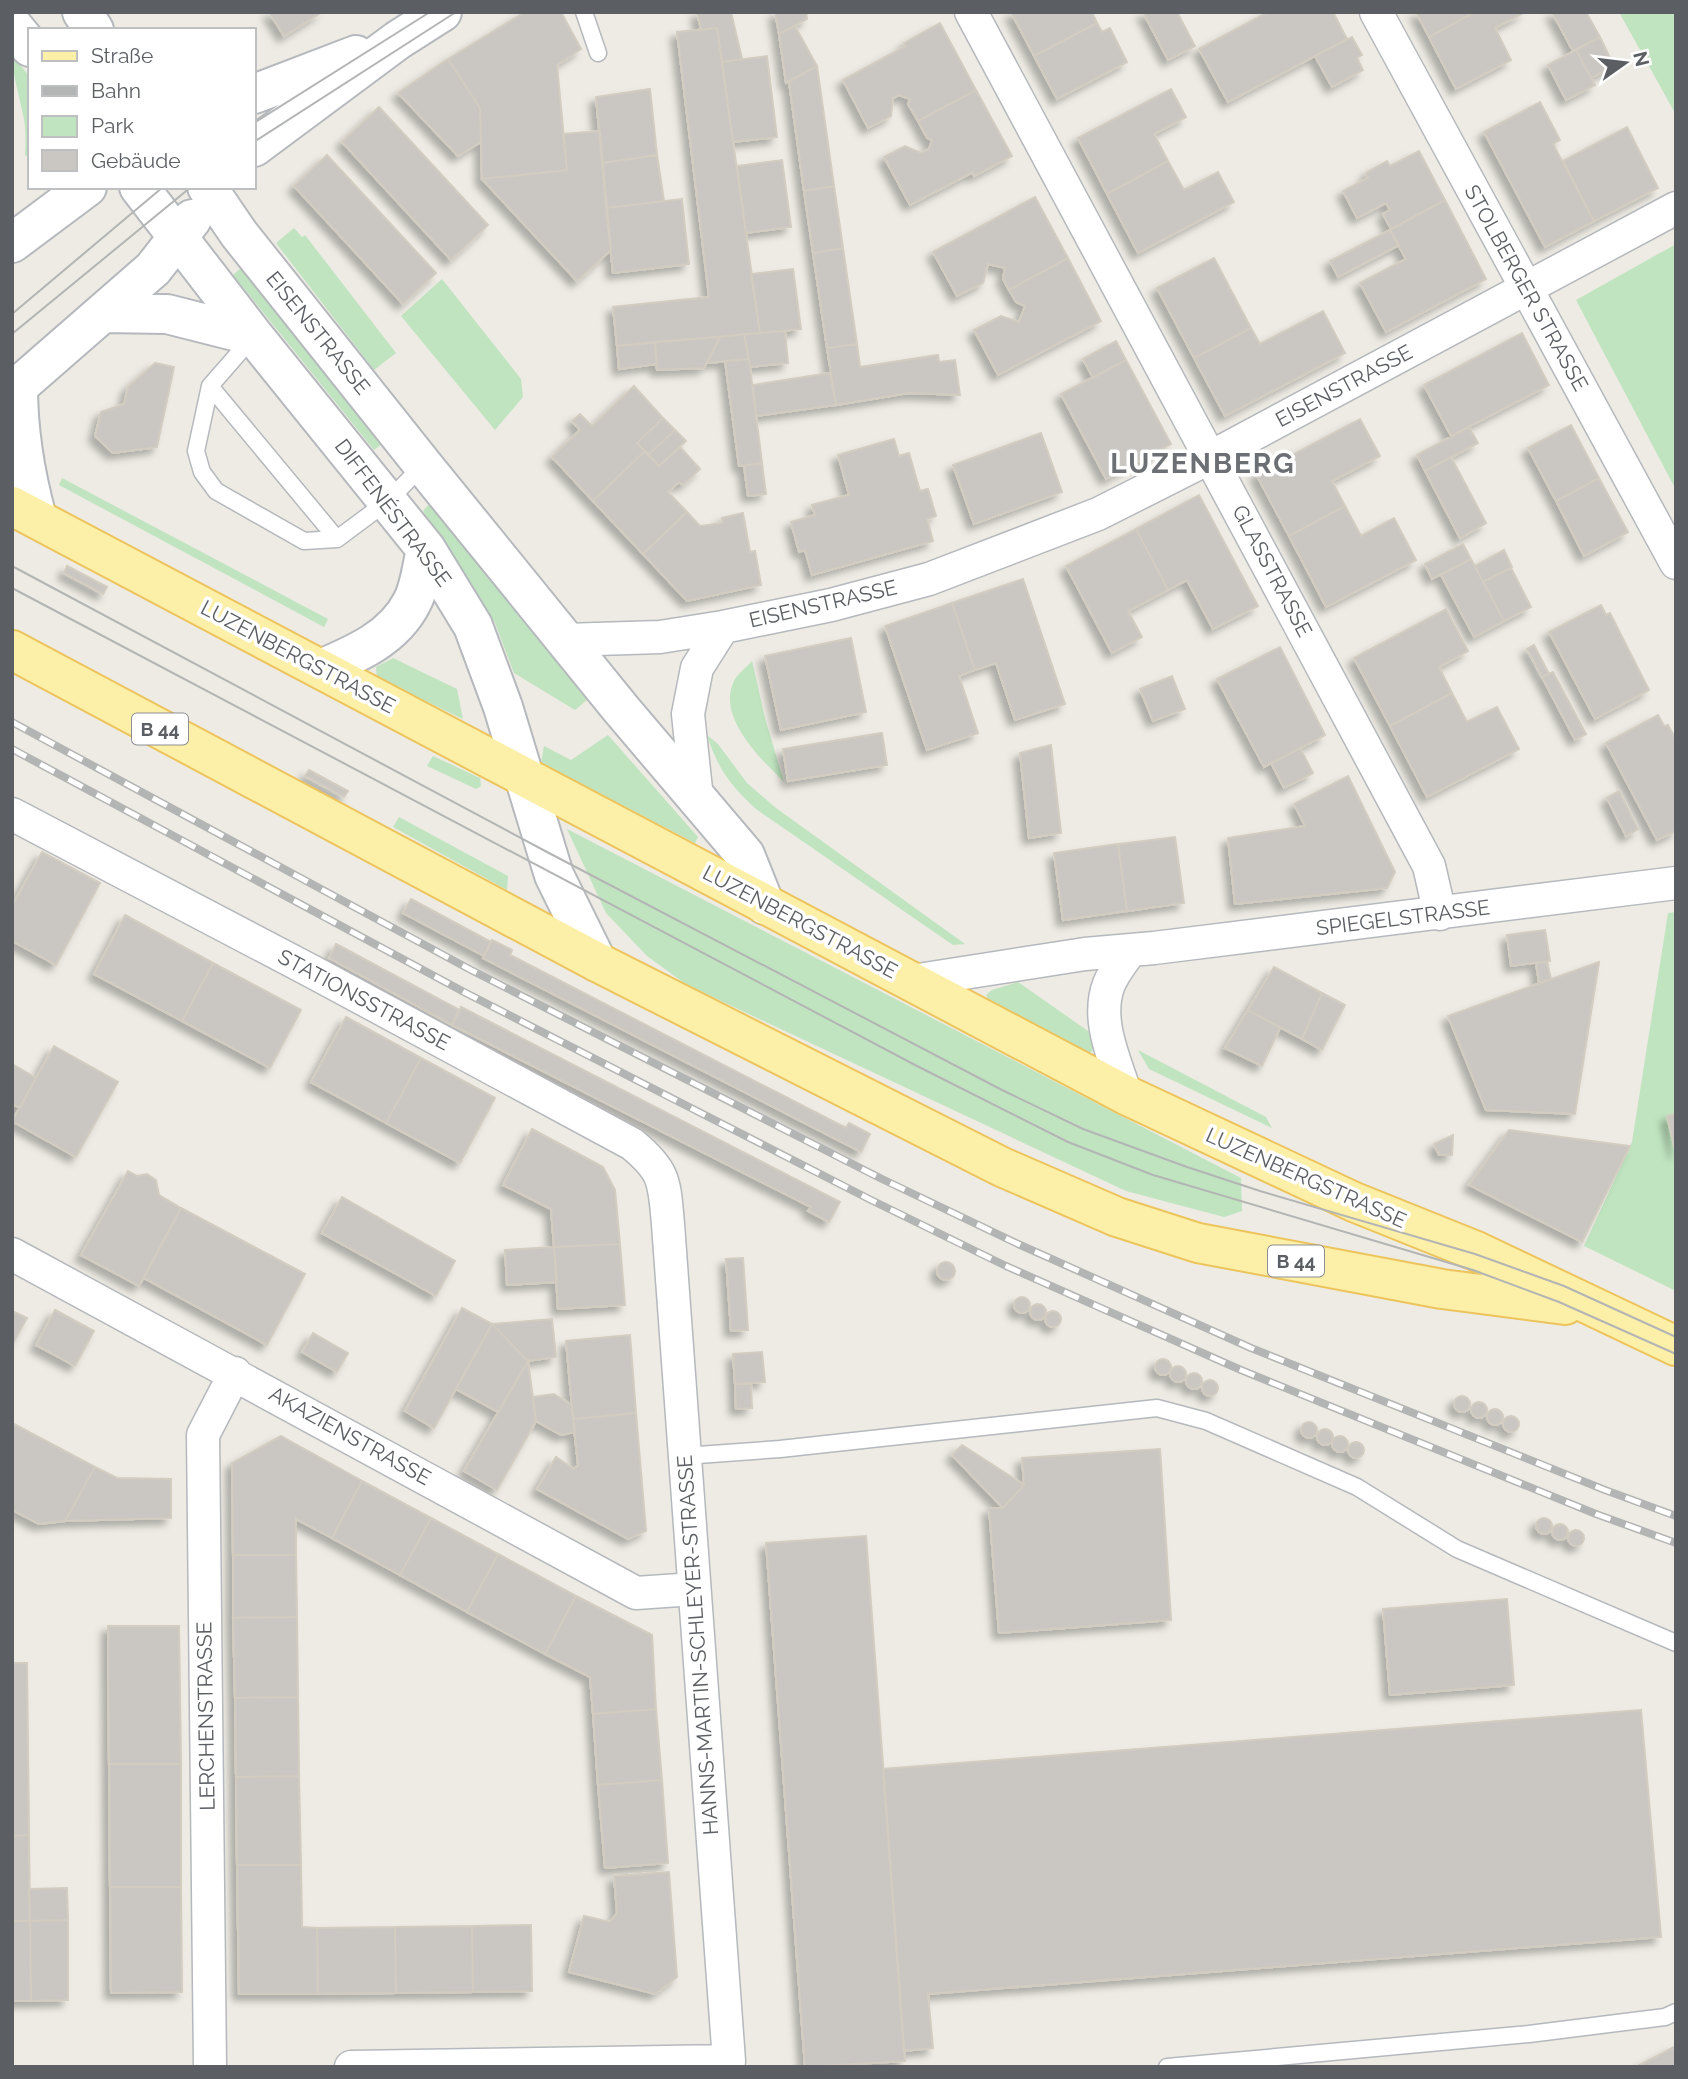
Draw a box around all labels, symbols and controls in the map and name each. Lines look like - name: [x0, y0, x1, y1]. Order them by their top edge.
- legend: [28, 28, 256, 189]
- north arrow: [1590, 28, 1660, 98]
- text: Straße: [91, 43, 153, 68]
- text: N: [1629, 49, 1654, 69]
- text: Bahn: [91, 78, 141, 103]
- text: Park: [91, 113, 134, 138]
- text: Gebäude: [91, 148, 181, 173]
- street label: STOLBERGER STRASSE: [1459, 180, 1594, 395]
- street label: EISENSTRASSE: [261, 266, 376, 399]
- street label: EISENSTRASSE: [1271, 339, 1416, 432]
- street label: DIFFENÉSTRASSE: [330, 434, 457, 591]
- district label: LUZENBERG: [1110, 447, 1296, 480]
- street label: GLASSTRASSE: [1227, 501, 1318, 641]
- street label: EISENSTRASSE: [746, 574, 899, 633]
- street label: LUZENBERGSTRASSE: [197, 595, 400, 718]
- road number: B 44: [132, 714, 188, 744]
- street label: LUZENBERGSTRASSE: [699, 860, 902, 983]
- street label: SPIEGELSTRASSE: [1315, 894, 1491, 941]
- street label: STATIONSSTRASSE: [274, 944, 454, 1055]
- street label: LUZENBERGSTRASSE: [1202, 1122, 1410, 1233]
- road number: B 44: [1268, 1246, 1324, 1276]
- street label: AKAZIENSTRASSE: [265, 1381, 435, 1490]
- street label: HANNS-MARTIN-SCHLEYER-STRASSE: [672, 1454, 723, 1836]
- street label: LERCHENSTRASSE: [191, 1621, 220, 1811]

